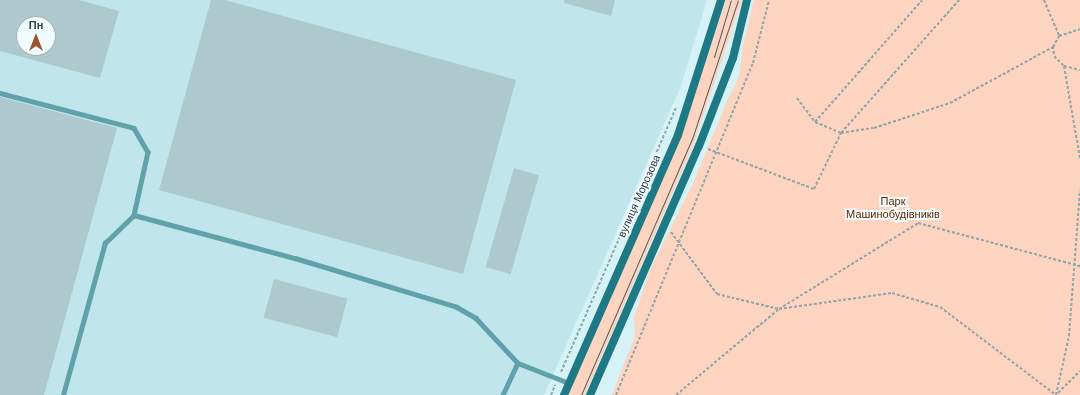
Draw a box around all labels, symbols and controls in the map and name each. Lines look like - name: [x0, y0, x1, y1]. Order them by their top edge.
- north arrow: [16, 16, 56, 56]
- text: Пн: [29, 19, 43, 31]
- street label: вулиця Морозова: [615, 153, 663, 239]
- park label: Парк Машинобудівників: [846, 195, 940, 221]

